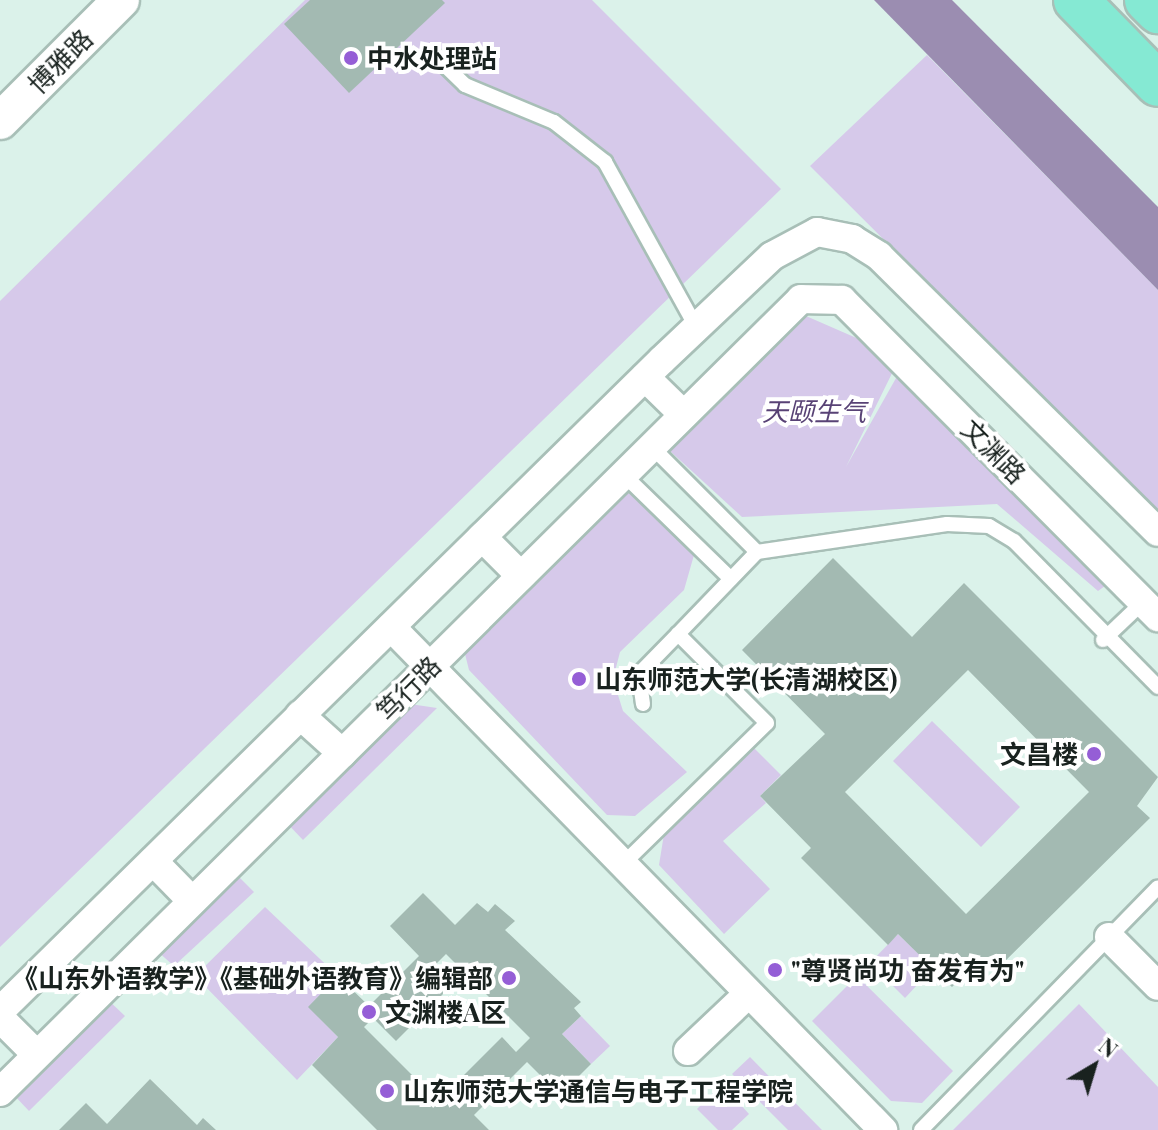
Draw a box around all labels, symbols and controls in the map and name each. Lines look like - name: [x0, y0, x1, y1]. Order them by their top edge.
- street label: 博雅路: [21, 22, 99, 100]
- place label: 中水处理站: [367, 42, 497, 74]
- marker: 中水处理站: [342, 49, 360, 67]
- park label: 天颐生气: [762, 395, 866, 427]
- street label: 文渊路: [955, 412, 1033, 490]
- street label: 笃行路: [369, 649, 447, 727]
- place label: 山东师范大学(长清湖校区): [595, 663, 898, 695]
- marker: 山东师范大学(长清湖校区): [570, 670, 588, 688]
- place label: 文昌楼: [1000, 738, 1078, 770]
- marker: 文昌楼: [1085, 745, 1103, 763]
- place label: "尊贤尚功 奋发有为": [791, 954, 1024, 986]
- marker: "尊贤尚功 奋发有为": [766, 961, 784, 979]
- place label: 《山东外语教学》《基础外语教育》编辑部: [12, 962, 493, 994]
- marker: 《山东外语教学》《基础外语教育》编辑部: [500, 969, 518, 987]
- place label: 文渊楼A区: [385, 996, 506, 1028]
- marker: 文渊楼A区: [360, 1003, 378, 1021]
- north arrow: [1054, 1026, 1134, 1106]
- text: N: [1093, 1030, 1124, 1064]
- place label: 山东师范大学通信与电子工程学院: [403, 1075, 793, 1107]
- marker: 山东师范大学通信与电子工程学院: [378, 1082, 396, 1100]

